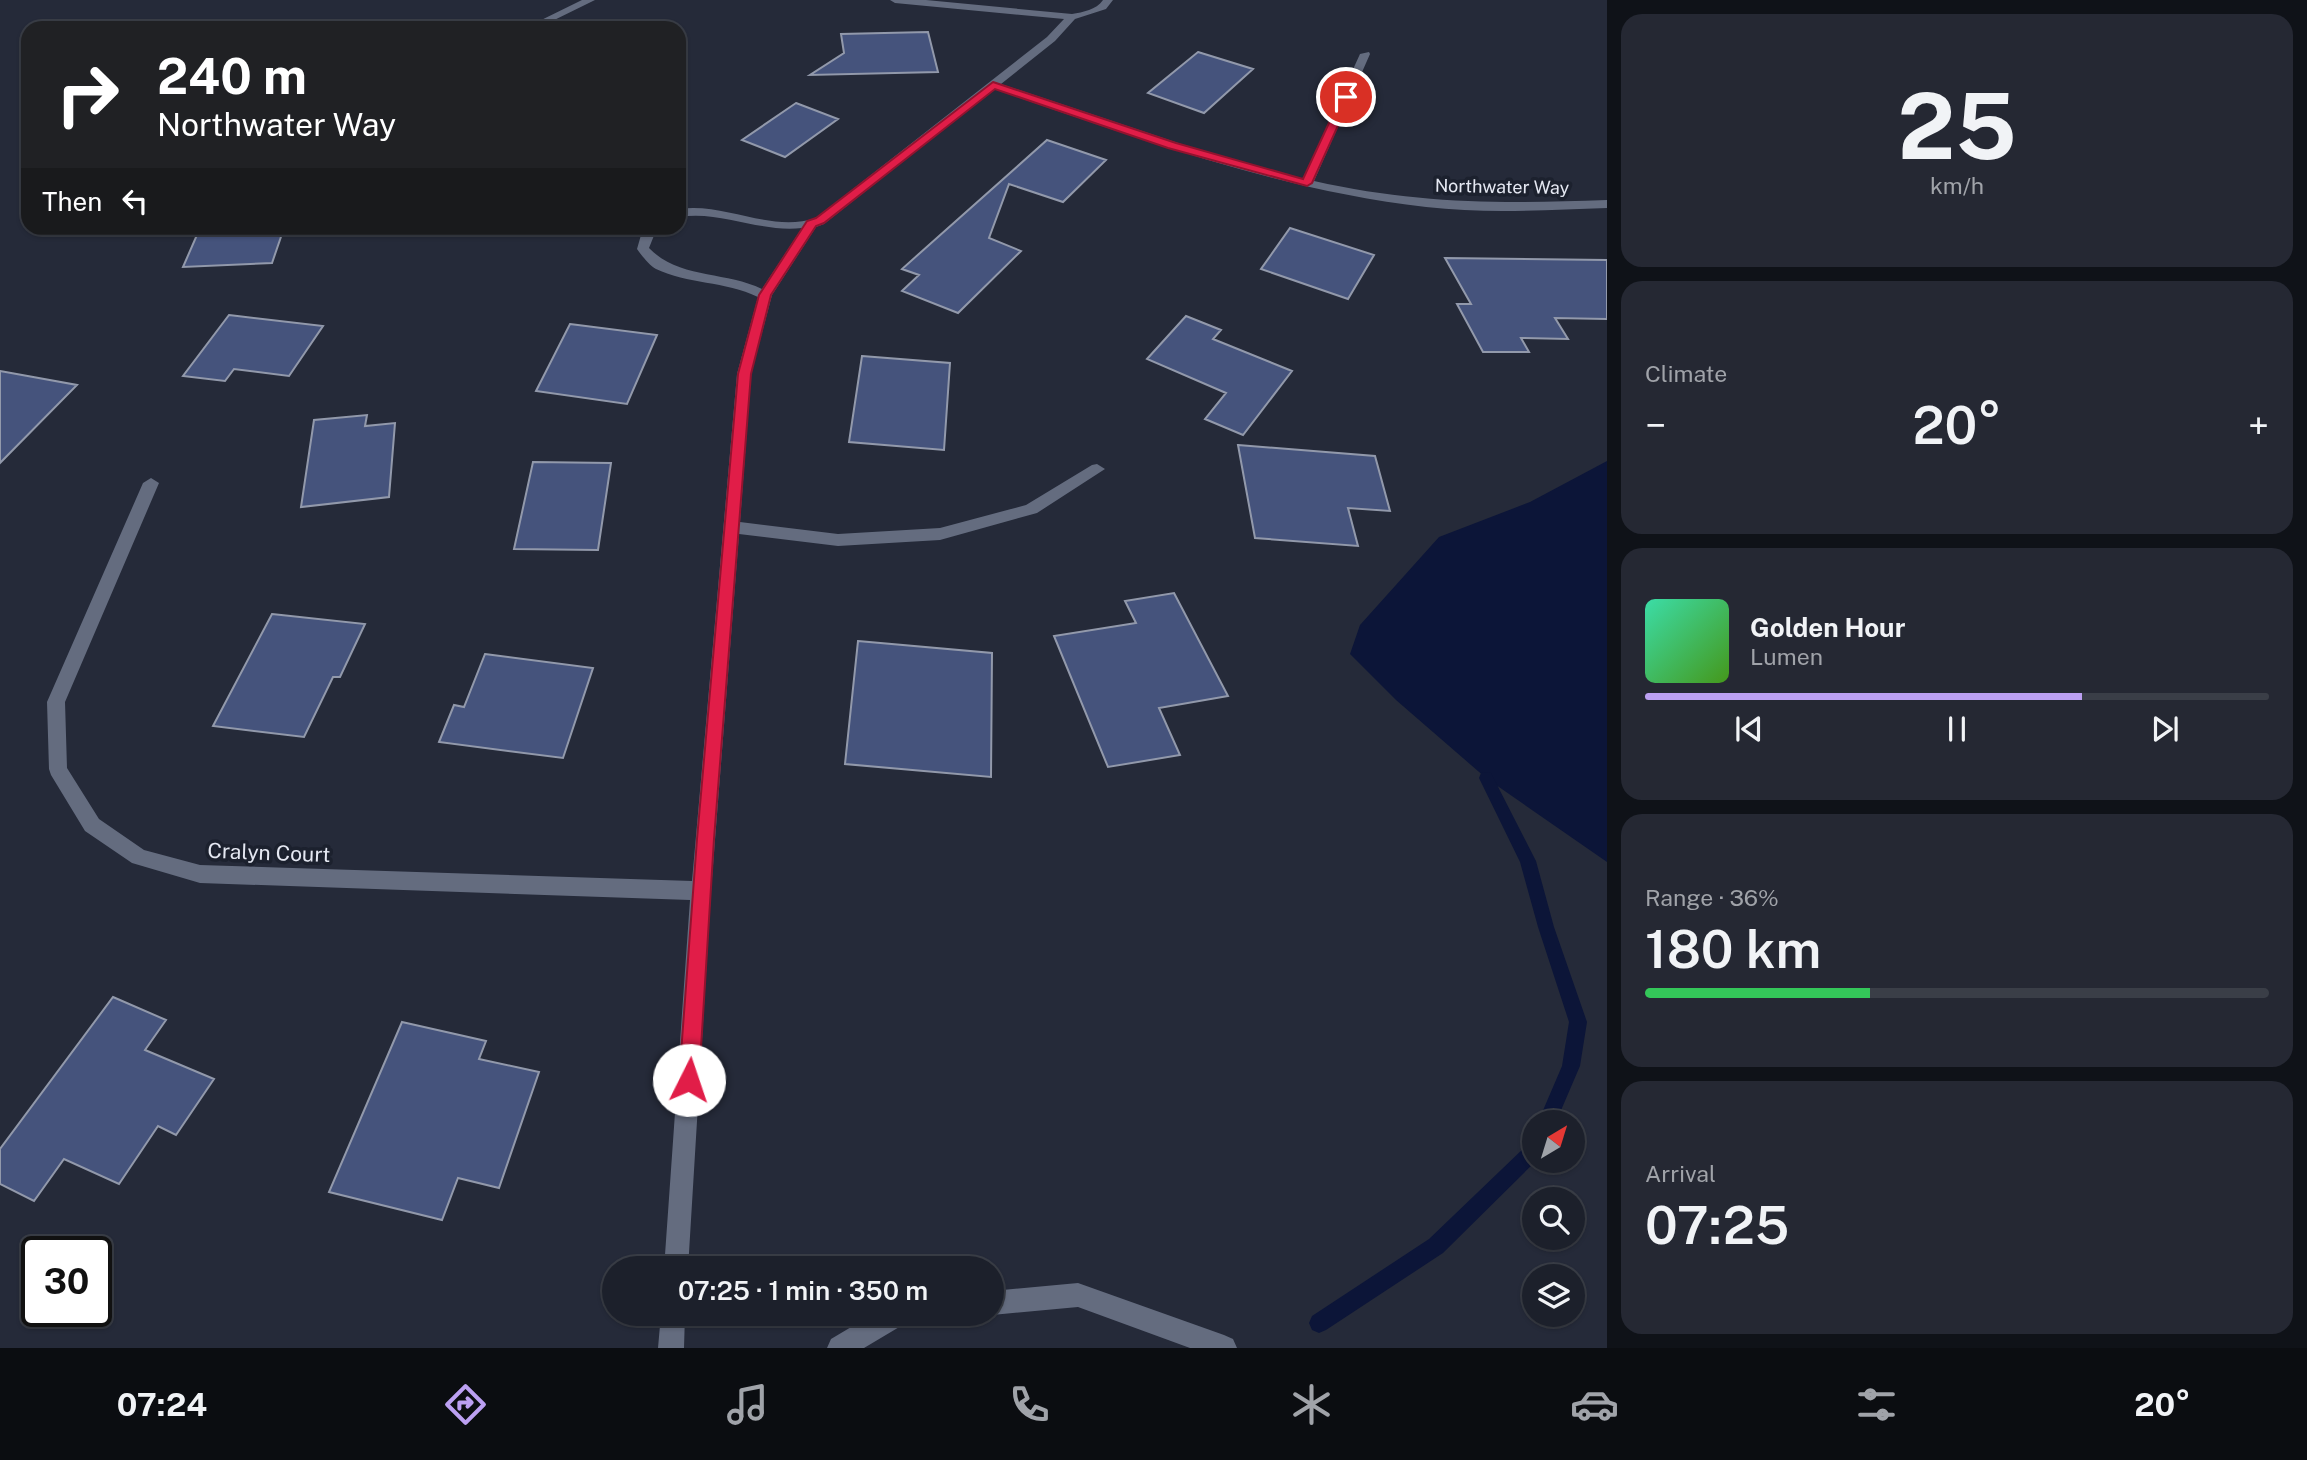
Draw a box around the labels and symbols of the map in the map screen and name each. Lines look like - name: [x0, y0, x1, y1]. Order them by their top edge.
- pin: [1316, 67, 1376, 127]
- street label: Northwater Way: [1435, 175, 1570, 198]
- street label: Cralyn Court: [207, 838, 331, 867]
- position arrow: [652, 1043, 726, 1117]
- north arrow: [1522, 1110, 1586, 1172]
- speed limit sign: 30: [21, 1236, 112, 1327]

